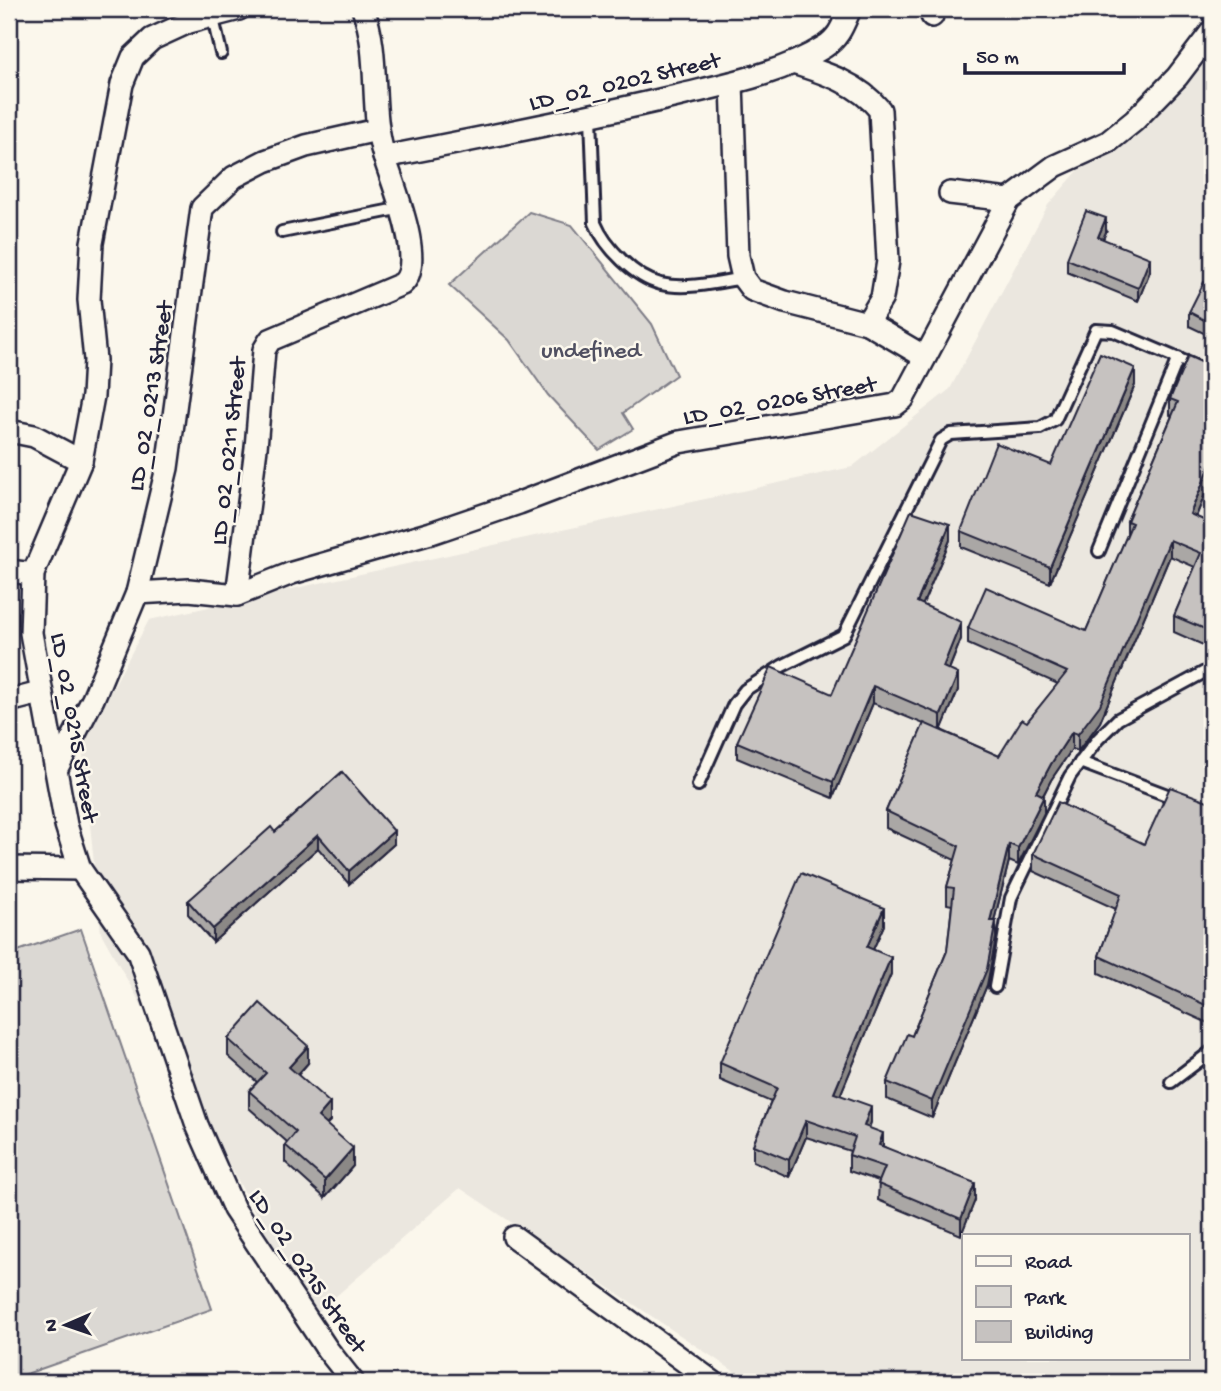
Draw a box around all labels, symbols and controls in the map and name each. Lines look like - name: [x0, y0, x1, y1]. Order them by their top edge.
- scale bar: [965, 32, 1125, 76]
- street label: LD_02_0202 Street: [527, 47, 725, 119]
- text: 50 m: [976, 47, 1019, 72]
- street label: LD_02_0213 Street: [123, 297, 182, 493]
- park label: undefined: [541, 338, 643, 367]
- street label: LD_02_0211 Street: [206, 354, 255, 547]
- street label: LD_02_0206 Street: [681, 371, 880, 434]
- street label: LD_02_0215 Street: [42, 631, 104, 827]
- street label: LD_02_0215 Street: [240, 1184, 373, 1361]
- legend: [962, 1234, 1190, 1360]
- text: Road: [1025, 1252, 1073, 1277]
- text: Park: [1024, 1288, 1068, 1313]
- north arrow: [32, 1290, 102, 1360]
- text: N: [41, 1319, 64, 1332]
- text: Building: [1024, 1322, 1094, 1347]

